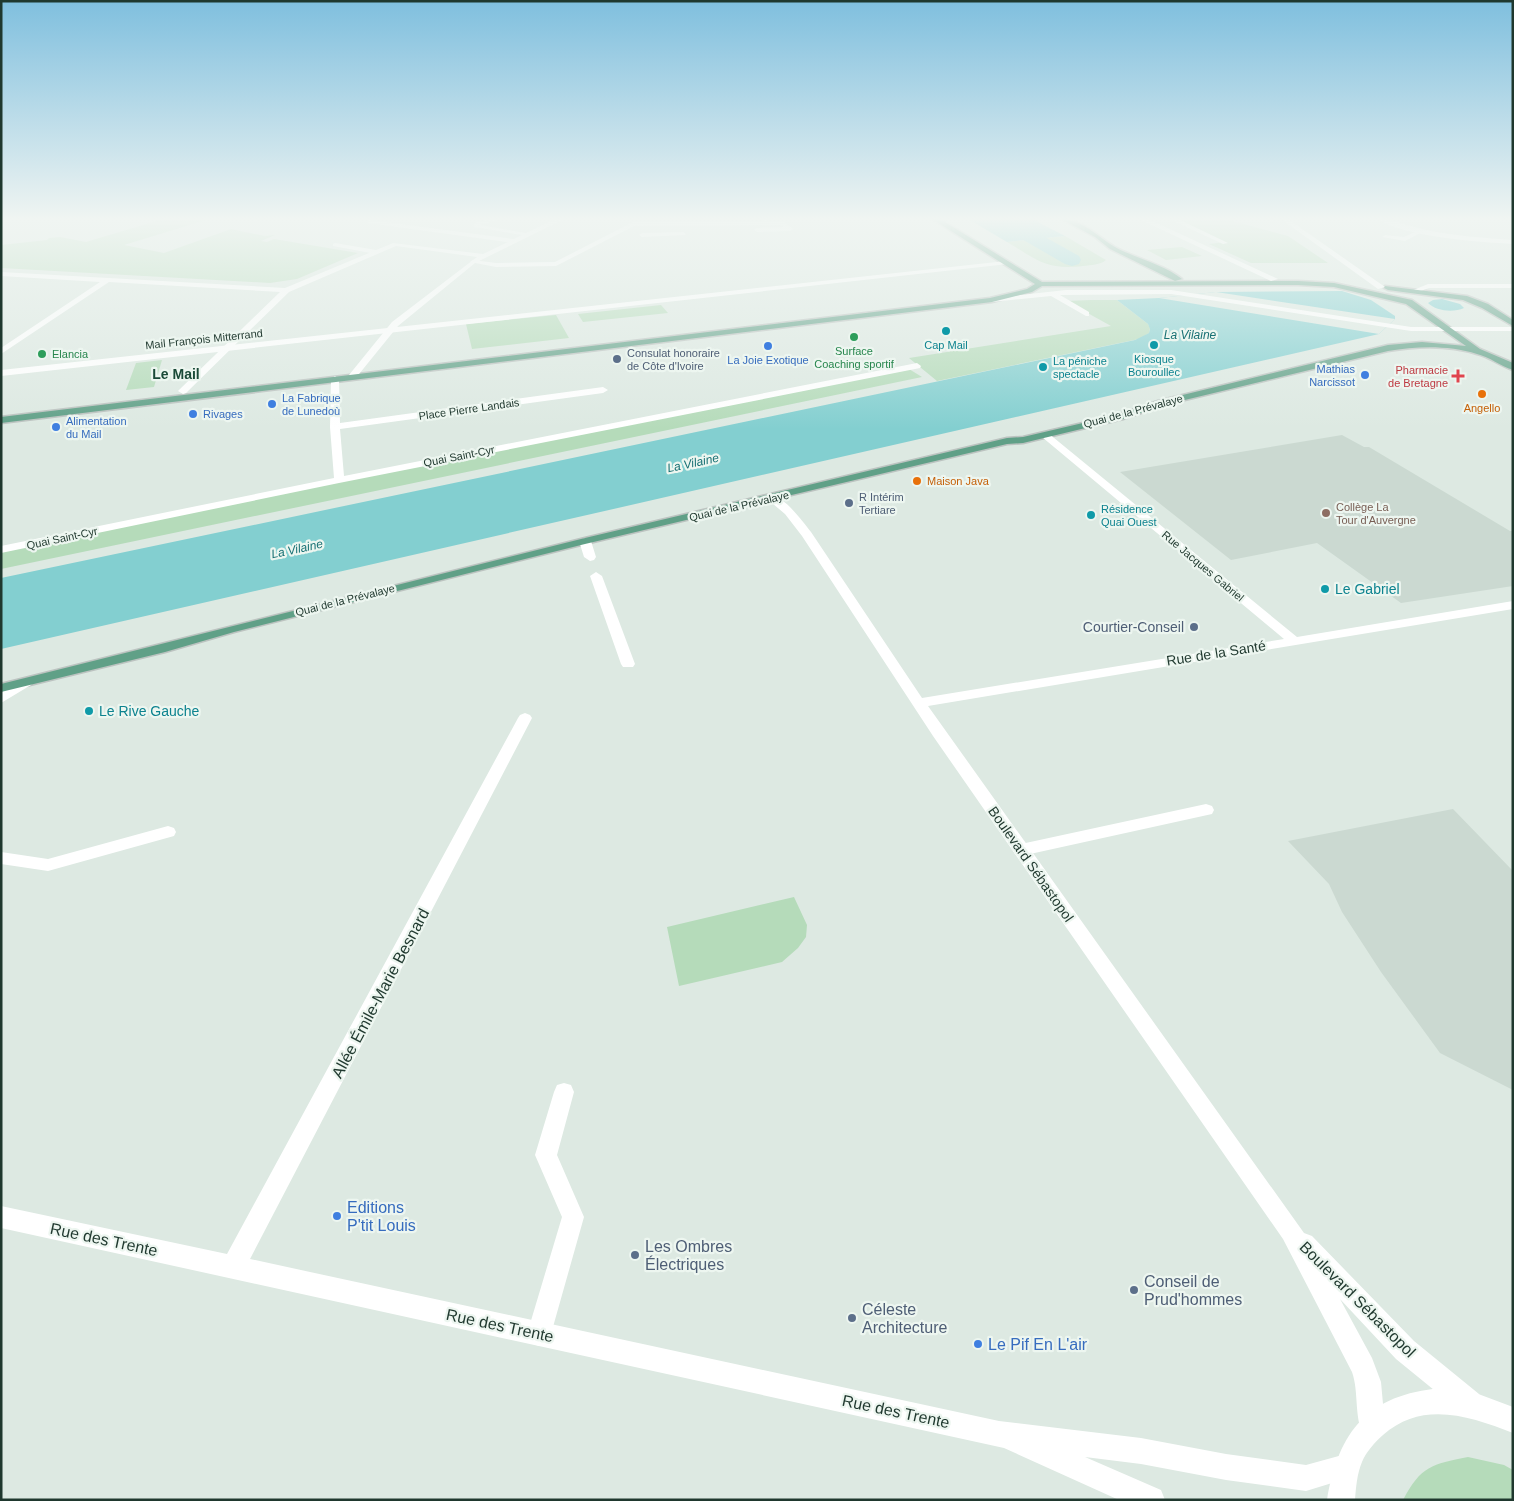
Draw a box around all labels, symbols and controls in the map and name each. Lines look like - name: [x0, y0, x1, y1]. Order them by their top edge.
- marker: Cap Mail: [940, 325, 952, 337]
- street label: Mail François Mitterrand: [145, 327, 263, 351]
- water label: La Vilaine: [1164, 328, 1217, 342]
- marker: Surface Coaching sportif: [848, 331, 860, 343]
- place label: Cap Mail: [924, 339, 968, 351]
- marker: Kiosque Bouroullec: [1148, 339, 1160, 351]
- marker: La Joie Exotique: [762, 340, 774, 352]
- place label: Surface Coaching sportif: [814, 345, 895, 370]
- place label: Consulat honoraire de Côte d'Ivoire: [627, 347, 720, 372]
- marker: Elancia: [36, 348, 48, 360]
- place label: Elancia: [52, 348, 89, 360]
- marker: Consulat honoraire de Côte d'Ivoire: [611, 353, 623, 365]
- place label: Kiosque Bouroullec: [1128, 353, 1180, 378]
- place label: La Joie Exotique: [727, 354, 809, 366]
- place label: La péniche spectacle: [1053, 355, 1107, 380]
- marker: La péniche spectacle: [1037, 361, 1049, 373]
- place label: Mathias Narcissot: [1309, 363, 1355, 388]
- place label: Pharmacie de Bretagne: [1388, 364, 1448, 389]
- district label: Le Mail: [152, 366, 200, 382]
- marker: Mathias Narcissot: [1359, 369, 1371, 381]
- marker: Pharmacie de Bretagne: [1452, 370, 1464, 382]
- marker: Angello: [1476, 388, 1488, 400]
- place label: La Fabrique de Lunedoù: [282, 392, 341, 417]
- street label: Quai de la Prévalaye: [1082, 392, 1184, 430]
- street label: Place Pierre Landais: [418, 396, 521, 422]
- marker: La Fabrique de Lunedoù: [266, 398, 278, 410]
- place label: Angello: [1464, 402, 1500, 414]
- marker: Rivages: [187, 408, 199, 420]
- place label: Rivages: [203, 408, 243, 420]
- place label: Alimentation du Mail: [66, 415, 127, 440]
- marker: Alimentation du Mail: [50, 421, 62, 433]
- street label: Quai Saint-Cyr: [422, 443, 496, 469]
- water label: La Vilaine: [666, 451, 720, 475]
- marker: Maison Java: [911, 475, 923, 487]
- place label: Maison Java: [927, 475, 990, 487]
- street label: Quai de la Prévalaye: [688, 489, 790, 523]
- place label: R Intérim Tertiare: [859, 491, 904, 516]
- marker: R Intérim Tertiare: [843, 497, 855, 509]
- place label: Collège La Tour d'Auvergne: [1336, 501, 1416, 526]
- place label: Résidence Quai Ouest: [1101, 503, 1157, 528]
- marker: Collège La Tour d'Auvergne: [1320, 507, 1332, 519]
- marker: Résidence Quai Ouest: [1085, 509, 1097, 521]
- street label: Quai Saint-Cyr: [25, 525, 99, 551]
- street label: Rue Jacques Gabriel: [1160, 528, 1246, 604]
- water label: La Vilaine: [270, 537, 324, 561]
- place label: Le Gabriel: [1335, 581, 1400, 597]
- street label: Quai de la Prévalaye: [294, 582, 396, 618]
- marker: Le Gabriel: [1319, 583, 1331, 595]
- place label: Courtier-Conseil: [1083, 619, 1184, 635]
- marker: Courtier-Conseil: [1188, 621, 1200, 633]
- street label: Rue de la Santé: [1165, 637, 1267, 669]
- place label: Le Rive Gauche: [99, 703, 200, 719]
- marker: Le Rive Gauche: [83, 705, 95, 717]
- street label: Boulevard Sébastopol: [985, 803, 1077, 925]
- street label: Allée Émile-Marie Besnard: [328, 905, 432, 1081]
- place label: Editions P'tit Louis: [347, 1199, 416, 1234]
- marker: Editions P'tit Louis: [331, 1210, 343, 1222]
- street label: Rue des Trente: [49, 1220, 159, 1259]
- place label: Les Ombres Électriques: [645, 1238, 732, 1273]
- street label: Boulevard Sébastopol: [1296, 1238, 1419, 1361]
- marker: Les Ombres Électriques: [629, 1249, 641, 1261]
- place label: Conseil de Prud'hommes: [1144, 1273, 1242, 1308]
- marker: Conseil de Prud'hommes: [1128, 1284, 1140, 1296]
- place label: Céleste Architecture: [862, 1301, 947, 1336]
- street label: Rue des Trente: [445, 1306, 555, 1345]
- marker: Céleste Architecture: [846, 1312, 858, 1324]
- place label: Le Pif En L'air: [988, 1336, 1088, 1353]
- marker: Le Pif En L'air: [972, 1338, 984, 1350]
- street label: Rue des Trente: [841, 1392, 951, 1431]

